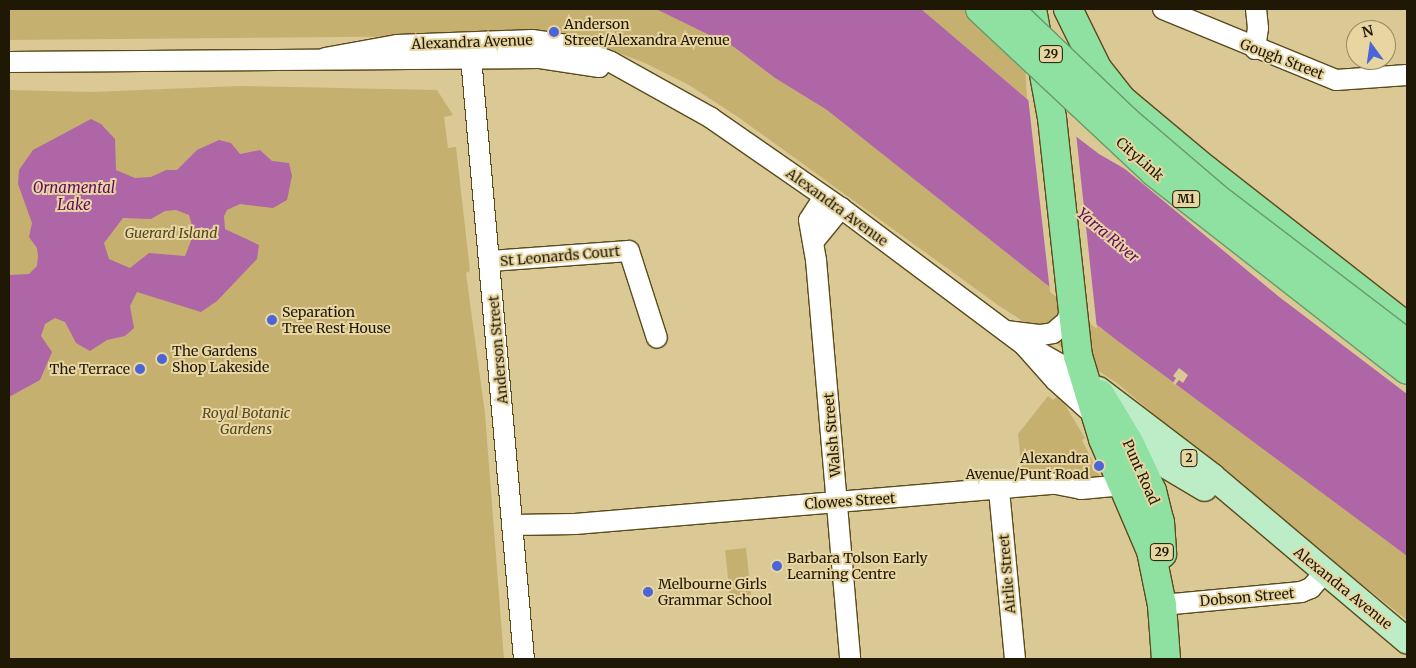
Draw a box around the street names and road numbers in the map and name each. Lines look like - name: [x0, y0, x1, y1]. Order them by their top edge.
- street label: Alexandra Avenue: [411, 31, 533, 53]
- street label: Gough Street: [1238, 35, 1326, 83]
- road number: 29: [1038, 44, 1064, 64]
- street label: CityLink: [1113, 134, 1167, 184]
- street label: Alexandra Avenue: [783, 165, 891, 249]
- road number: M1: [1171, 190, 1201, 208]
- street label: St Leonards Court: [499, 242, 621, 270]
- street label: Anderson Street: [485, 295, 511, 405]
- street label: Walsh Street: [820, 392, 844, 478]
- street label: Punt Road: [1119, 437, 1163, 507]
- road number: 2: [1180, 448, 1198, 468]
- street label: Clowes Street: [804, 489, 896, 513]
- street label: Airlie Street: [995, 533, 1019, 615]
- road number: 29: [1150, 542, 1174, 562]
- street label: Alexandra Avenue: [1291, 543, 1395, 633]
- street label: Dobson Street: [1199, 584, 1295, 610]

